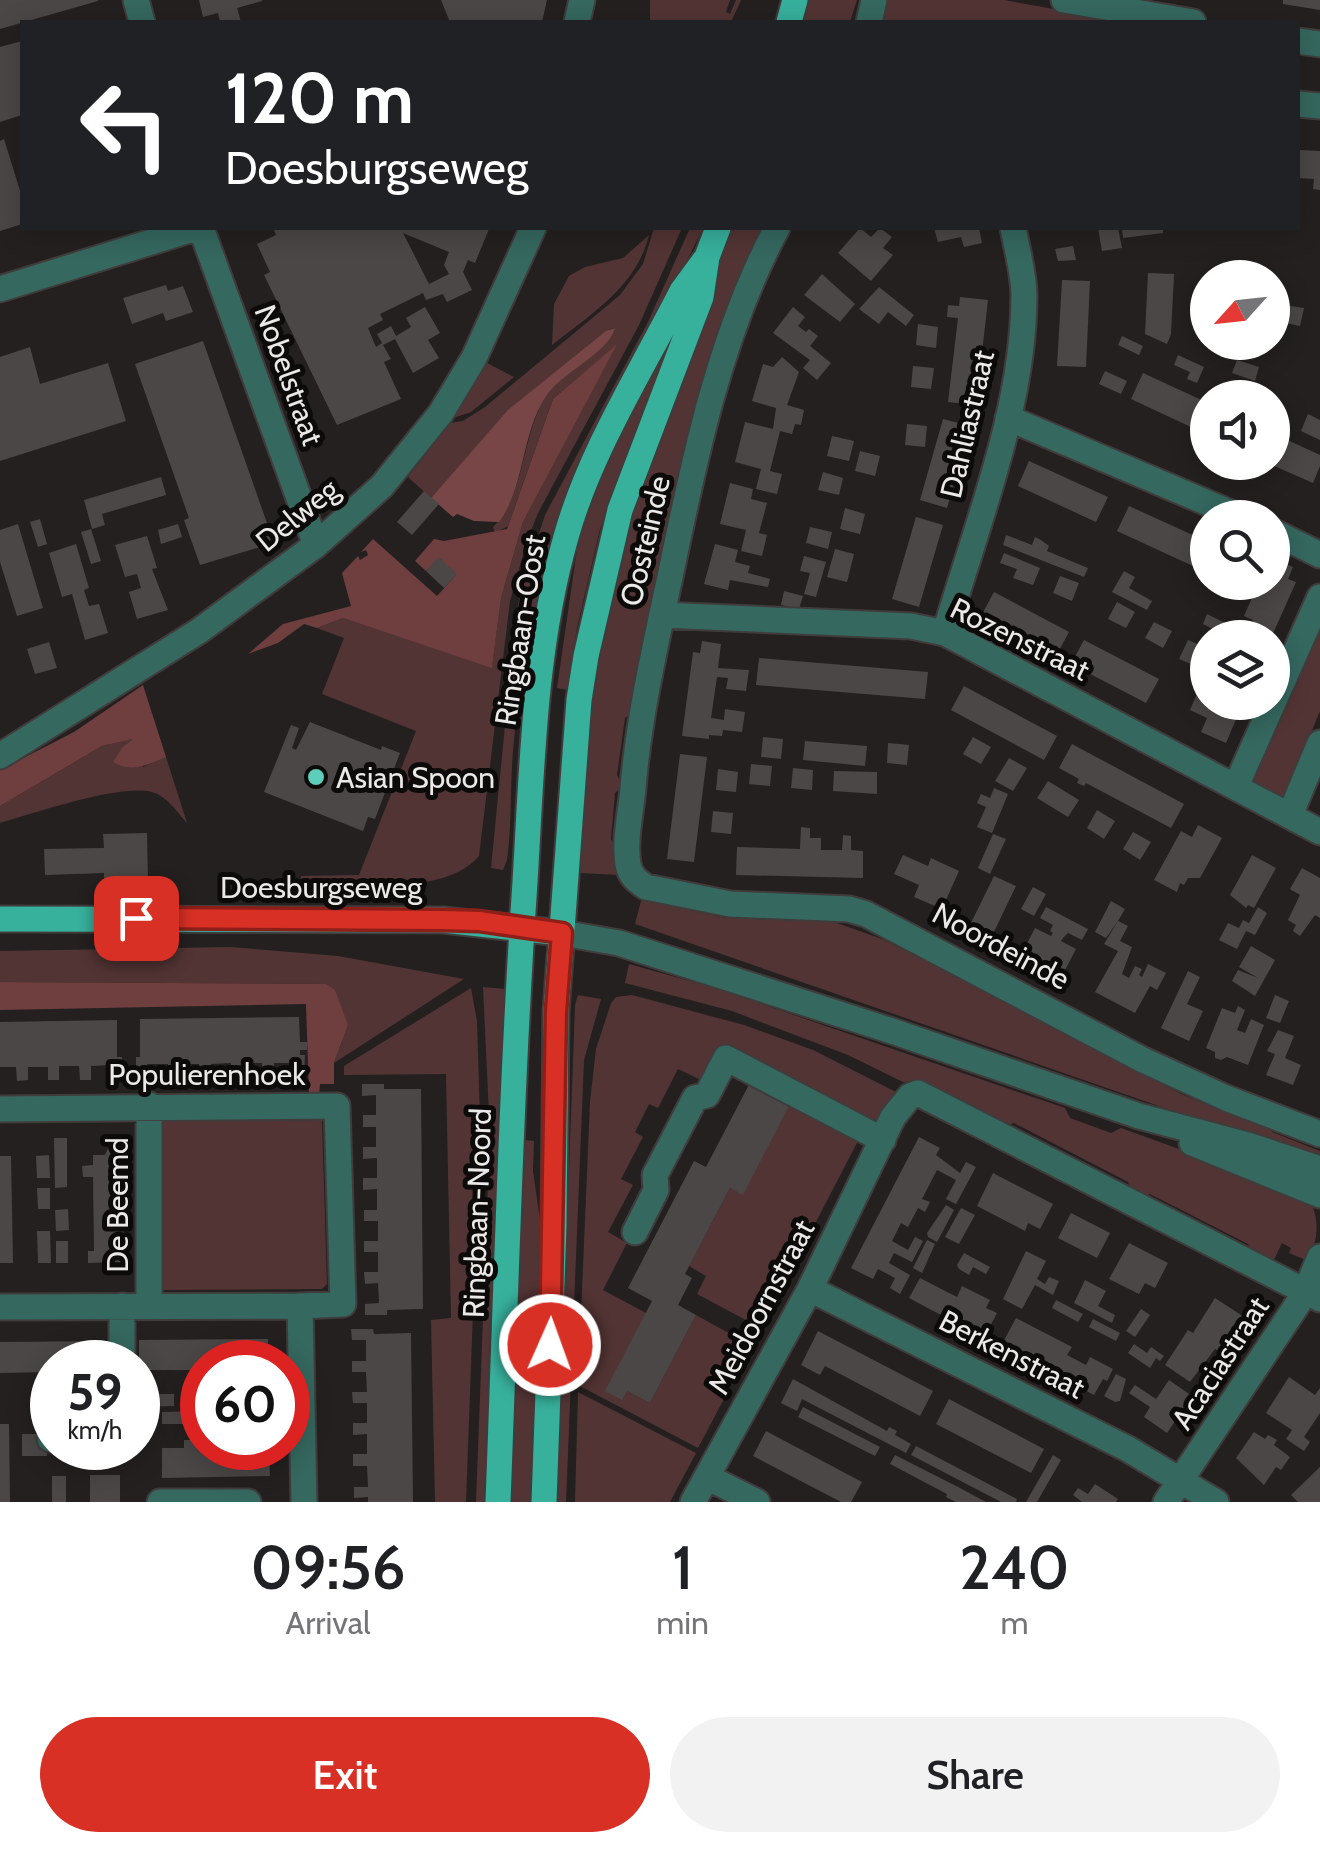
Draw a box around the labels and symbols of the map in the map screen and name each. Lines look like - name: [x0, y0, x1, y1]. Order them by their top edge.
- north arrow: [1190, 260, 1290, 360]
- street label: Nobelstraat: [247, 300, 331, 450]
- street label: Dahliastraat: [932, 347, 1002, 501]
- street label: Delweg: [248, 470, 347, 560]
- street label: Oosteinde: [612, 472, 678, 610]
- street label: Ringbaan-Oost: [487, 532, 553, 728]
- street label: Rozenstraat: [944, 589, 1096, 689]
- place label: Asian Spoon: [336, 759, 495, 796]
- marker: Asian Spoon: [305, 766, 327, 788]
- street label: Doesburgseweg: [220, 869, 423, 906]
- pin: [94, 876, 179, 961]
- street label: Noordeinde: [926, 894, 1076, 998]
- street label: Populierenhoek: [108, 1056, 306, 1093]
- street label: Ringbaan-Noord: [455, 1107, 499, 1319]
- street label: De Beemd: [99, 1137, 136, 1273]
- street label: Meidoornstraat: [700, 1214, 822, 1400]
- street label: Acaciastraat: [1163, 1290, 1277, 1436]
- position arrow: [498, 1293, 602, 1397]
- street label: Berkenstraat: [933, 1302, 1091, 1406]
- speed limit sign: 60: [180, 1340, 310, 1470]

